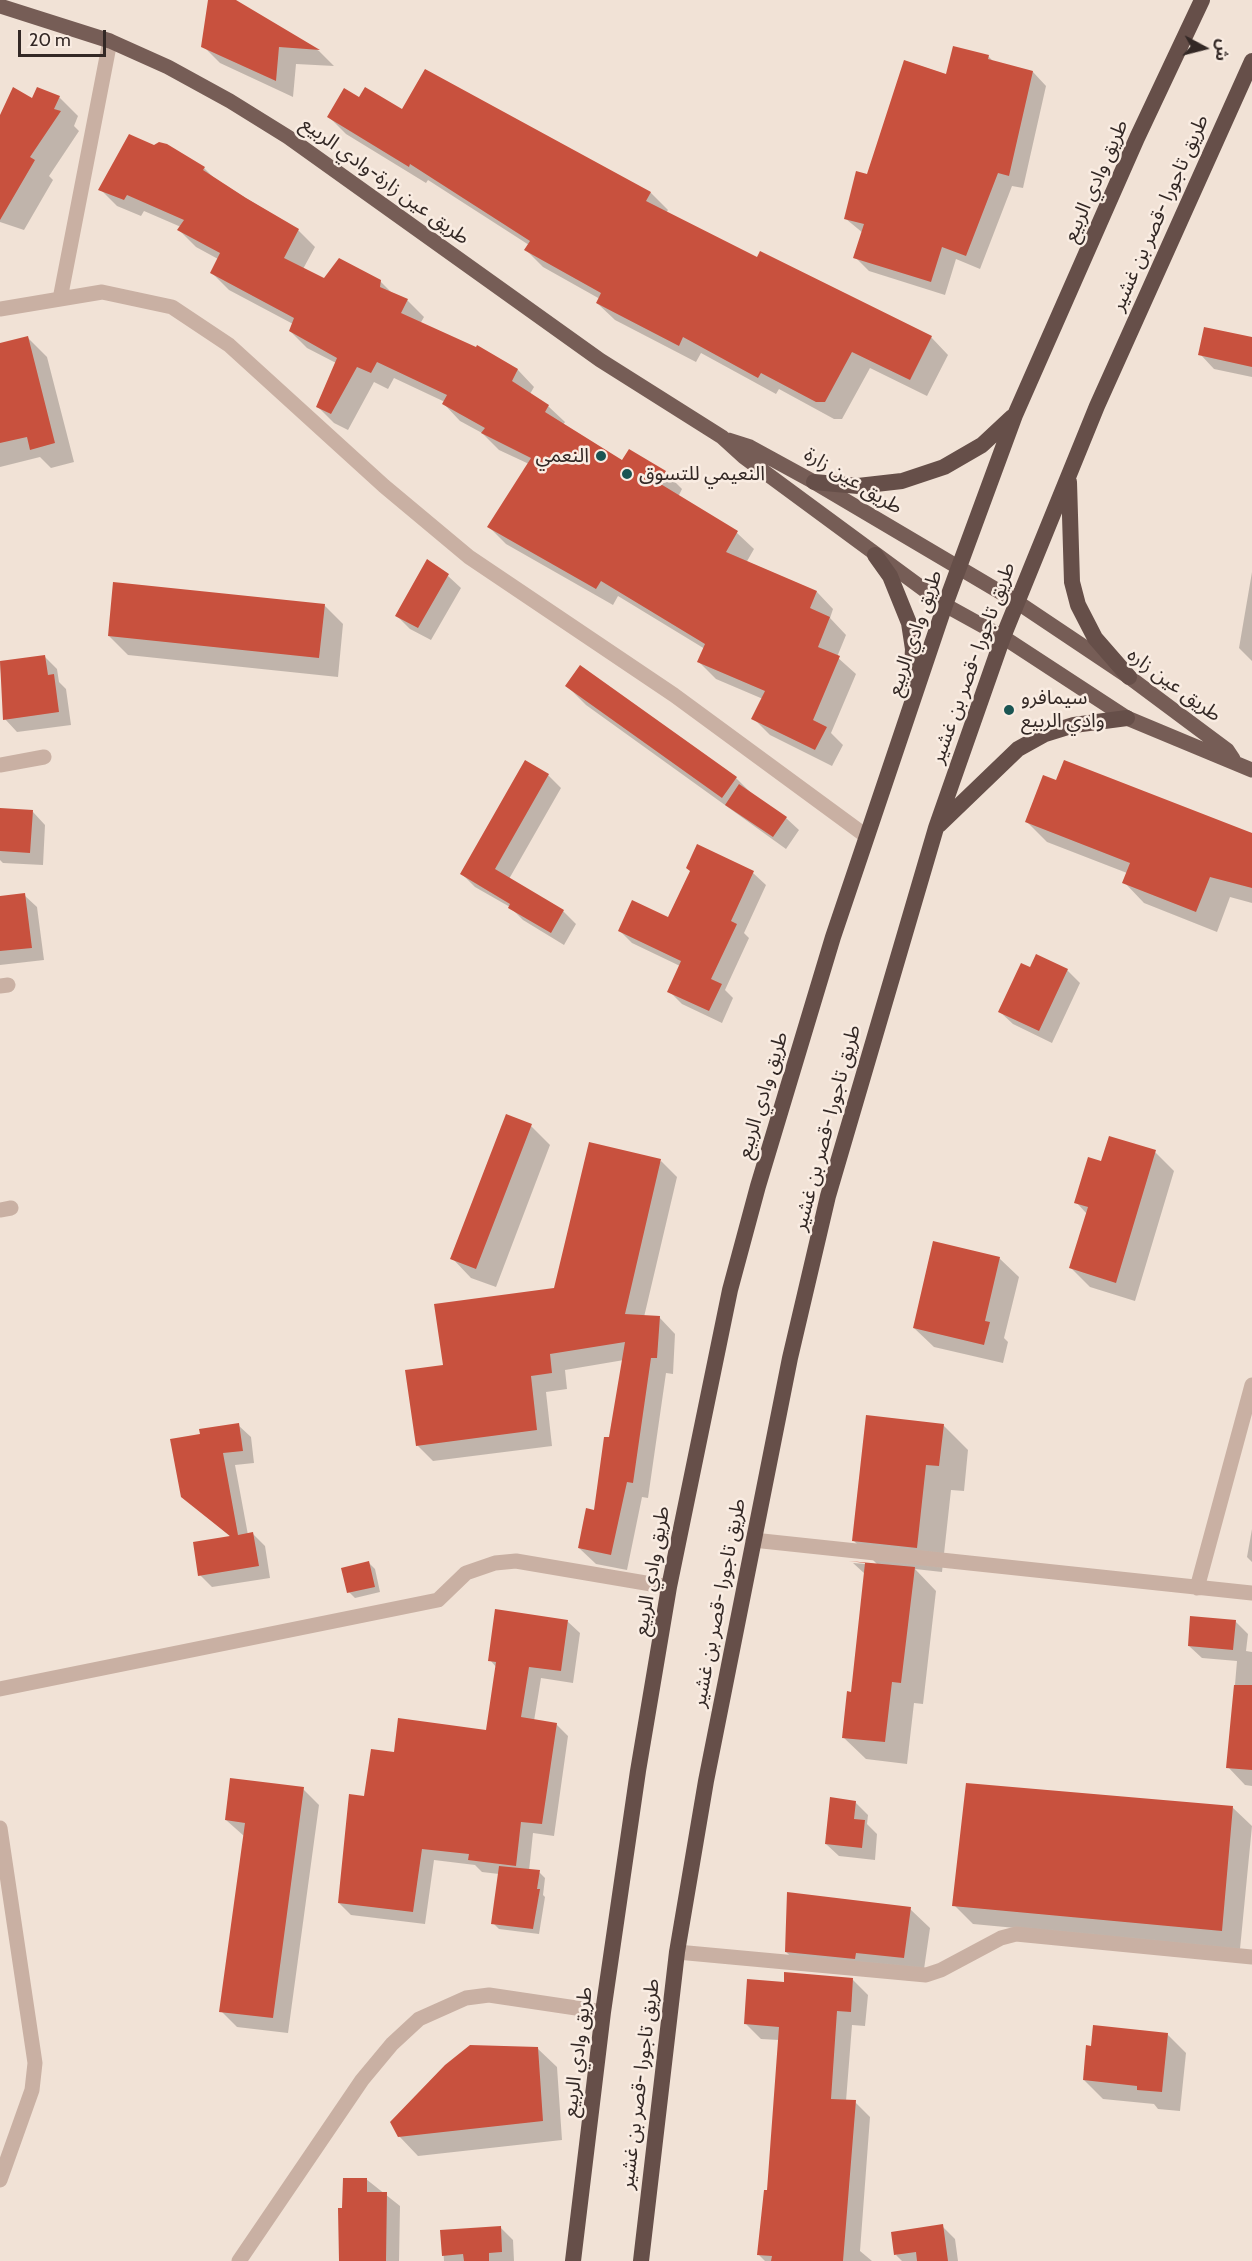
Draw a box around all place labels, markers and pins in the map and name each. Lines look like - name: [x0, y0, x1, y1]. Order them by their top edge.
- place label: النعمي: [535, 444, 589, 468]
- marker: النعمي: [594, 449, 608, 463]
- place label: النعيمي للتسوق: [639, 462, 765, 486]
- marker: النعيمي للتسوق: [620, 467, 634, 481]
- place label: سيمافرو وادي الربيع: [1021, 686, 1105, 733]
- marker: سيمافرو وادي الربيع: [1002, 703, 1016, 717]

